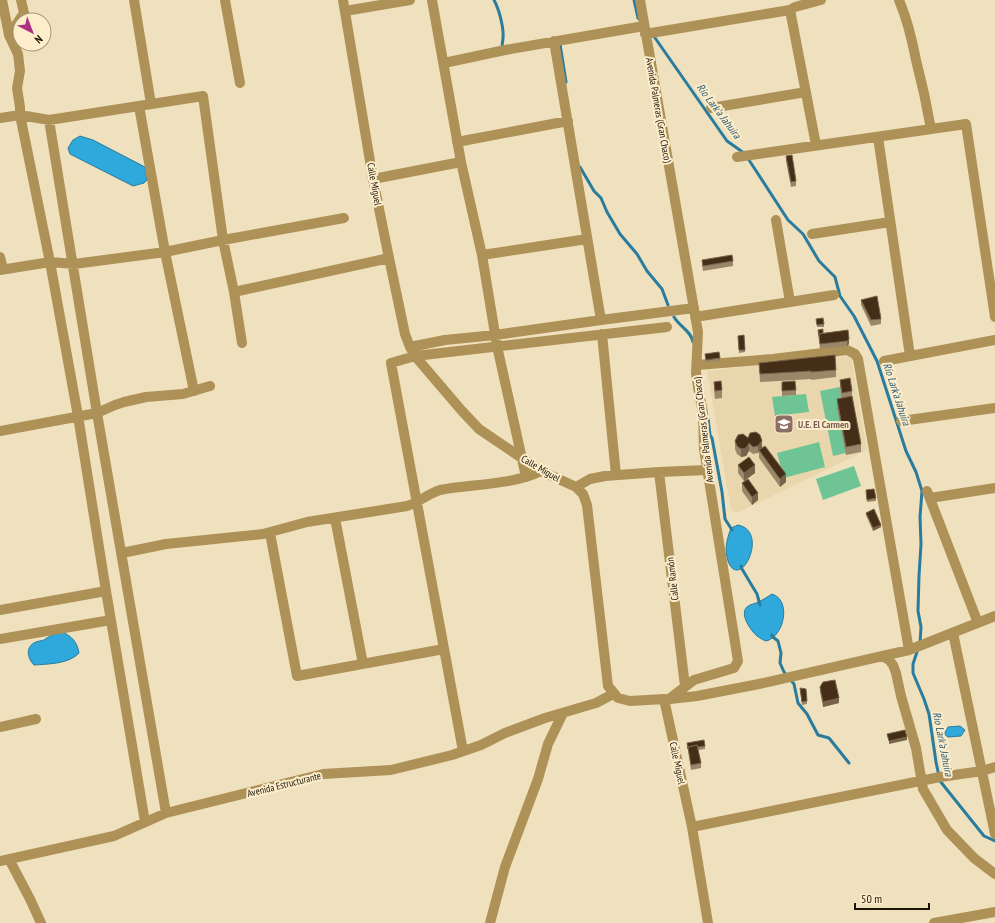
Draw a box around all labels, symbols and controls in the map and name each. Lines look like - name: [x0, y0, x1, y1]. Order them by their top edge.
- north arrow: [12, 12, 52, 52]
- text: N: [32, 32, 46, 47]
- street label: Avenida Palmeras (Gran Chaco): [643, 57, 674, 164]
- water label: Río Lark’a Jahuira: [694, 81, 745, 142]
- street label: Calle Miguel: [364, 162, 385, 207]
- water label: Río Lark’a Jahuira: [880, 361, 914, 428]
- street label: Avenida Palmeras (Gran Chaco): [690, 376, 716, 484]
- school or university icon: U.E. El Carmen: [773, 413, 795, 435]
- place label: U.E. El Carmen: [798, 418, 849, 431]
- street label: Calle Miguel: [519, 452, 563, 485]
- street label: Calle Ramón: [663, 557, 682, 601]
- water label: Río Lark’a Jahuira: [930, 711, 956, 778]
- street label: Calle Miguel: [667, 741, 688, 786]
- street label: Avenida Estructurante: [246, 769, 322, 800]
- scale bar: [855, 885, 929, 911]
- text: 50 m: [861, 891, 882, 906]

